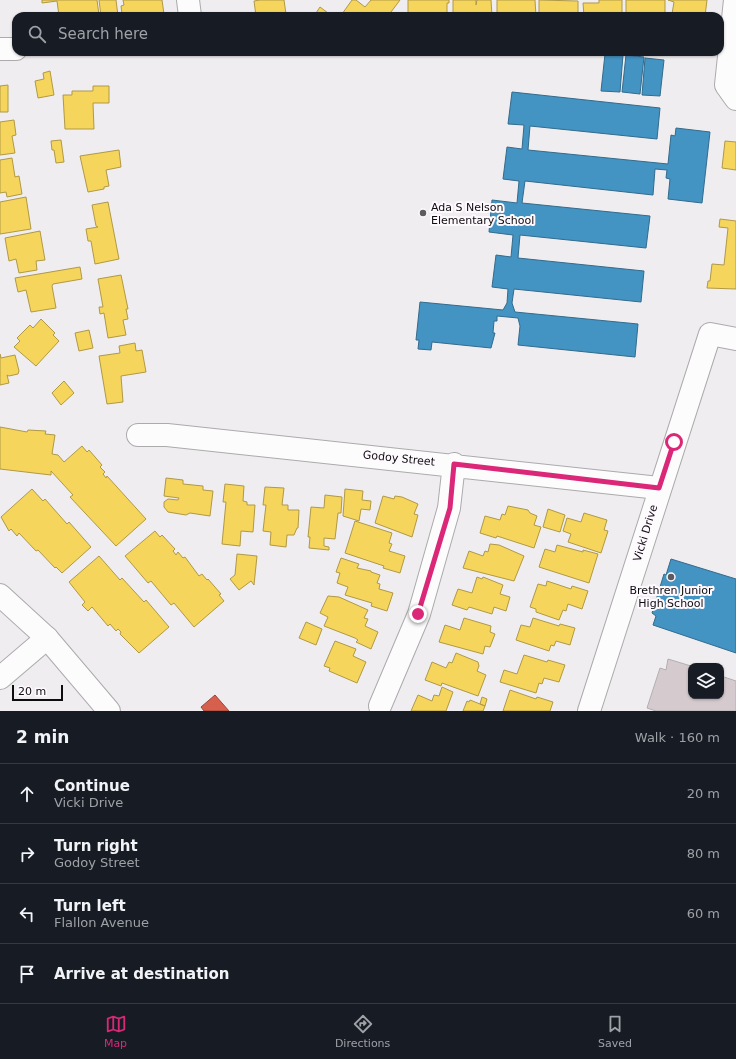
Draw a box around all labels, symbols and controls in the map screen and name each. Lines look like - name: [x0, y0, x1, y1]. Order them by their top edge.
- search box: [12, 12, 724, 56]
- icon: search: [26, 23, 48, 45]
- text: Search here: [58, 25, 148, 43]
- place label: Ada S Nelson Elementary School: [431, 201, 534, 227]
- marker: Ada S Nelson Elementary School: [418, 208, 428, 218]
- route start: [665, 433, 683, 451]
- street label: Godoy Street: [362, 448, 436, 469]
- street label: Vicki Drive: [631, 503, 660, 563]
- marker: Brethren Junior High School: [666, 572, 676, 582]
- place label: Brethren Junior High School: [630, 584, 713, 610]
- route end: [409, 605, 427, 623]
- map controls: [688, 663, 724, 699]
- button: layers: [688, 663, 724, 699]
- scale bar: [12, 683, 63, 702]
- text: 20 m: [18, 685, 46, 698]
- text: 2 min: [16, 727, 69, 747]
- text: Walk · 160 m: [635, 730, 720, 745]
- text: Continue: [54, 777, 130, 795]
- icon: ahead: [16, 783, 38, 805]
- text: 20 m: [687, 786, 720, 801]
- text: Vicki Drive: [54, 795, 123, 810]
- text: Turn right: [54, 837, 138, 855]
- icon: right: [16, 843, 38, 865]
- text: 80 m: [687, 846, 720, 861]
- text: Godoy Street: [54, 855, 140, 870]
- text: Turn left: [54, 897, 126, 915]
- icon: left: [16, 903, 38, 925]
- text: 60 m: [687, 906, 720, 921]
- text: Flallon Avenue: [54, 915, 149, 930]
- icon: arrive: [16, 963, 38, 985]
- text: Arrive at destination: [54, 965, 229, 983]
- tab: Map: [104, 1013, 127, 1050]
- tab: Directions: [335, 1013, 390, 1050]
- tab: Saved: [598, 1013, 632, 1050]

